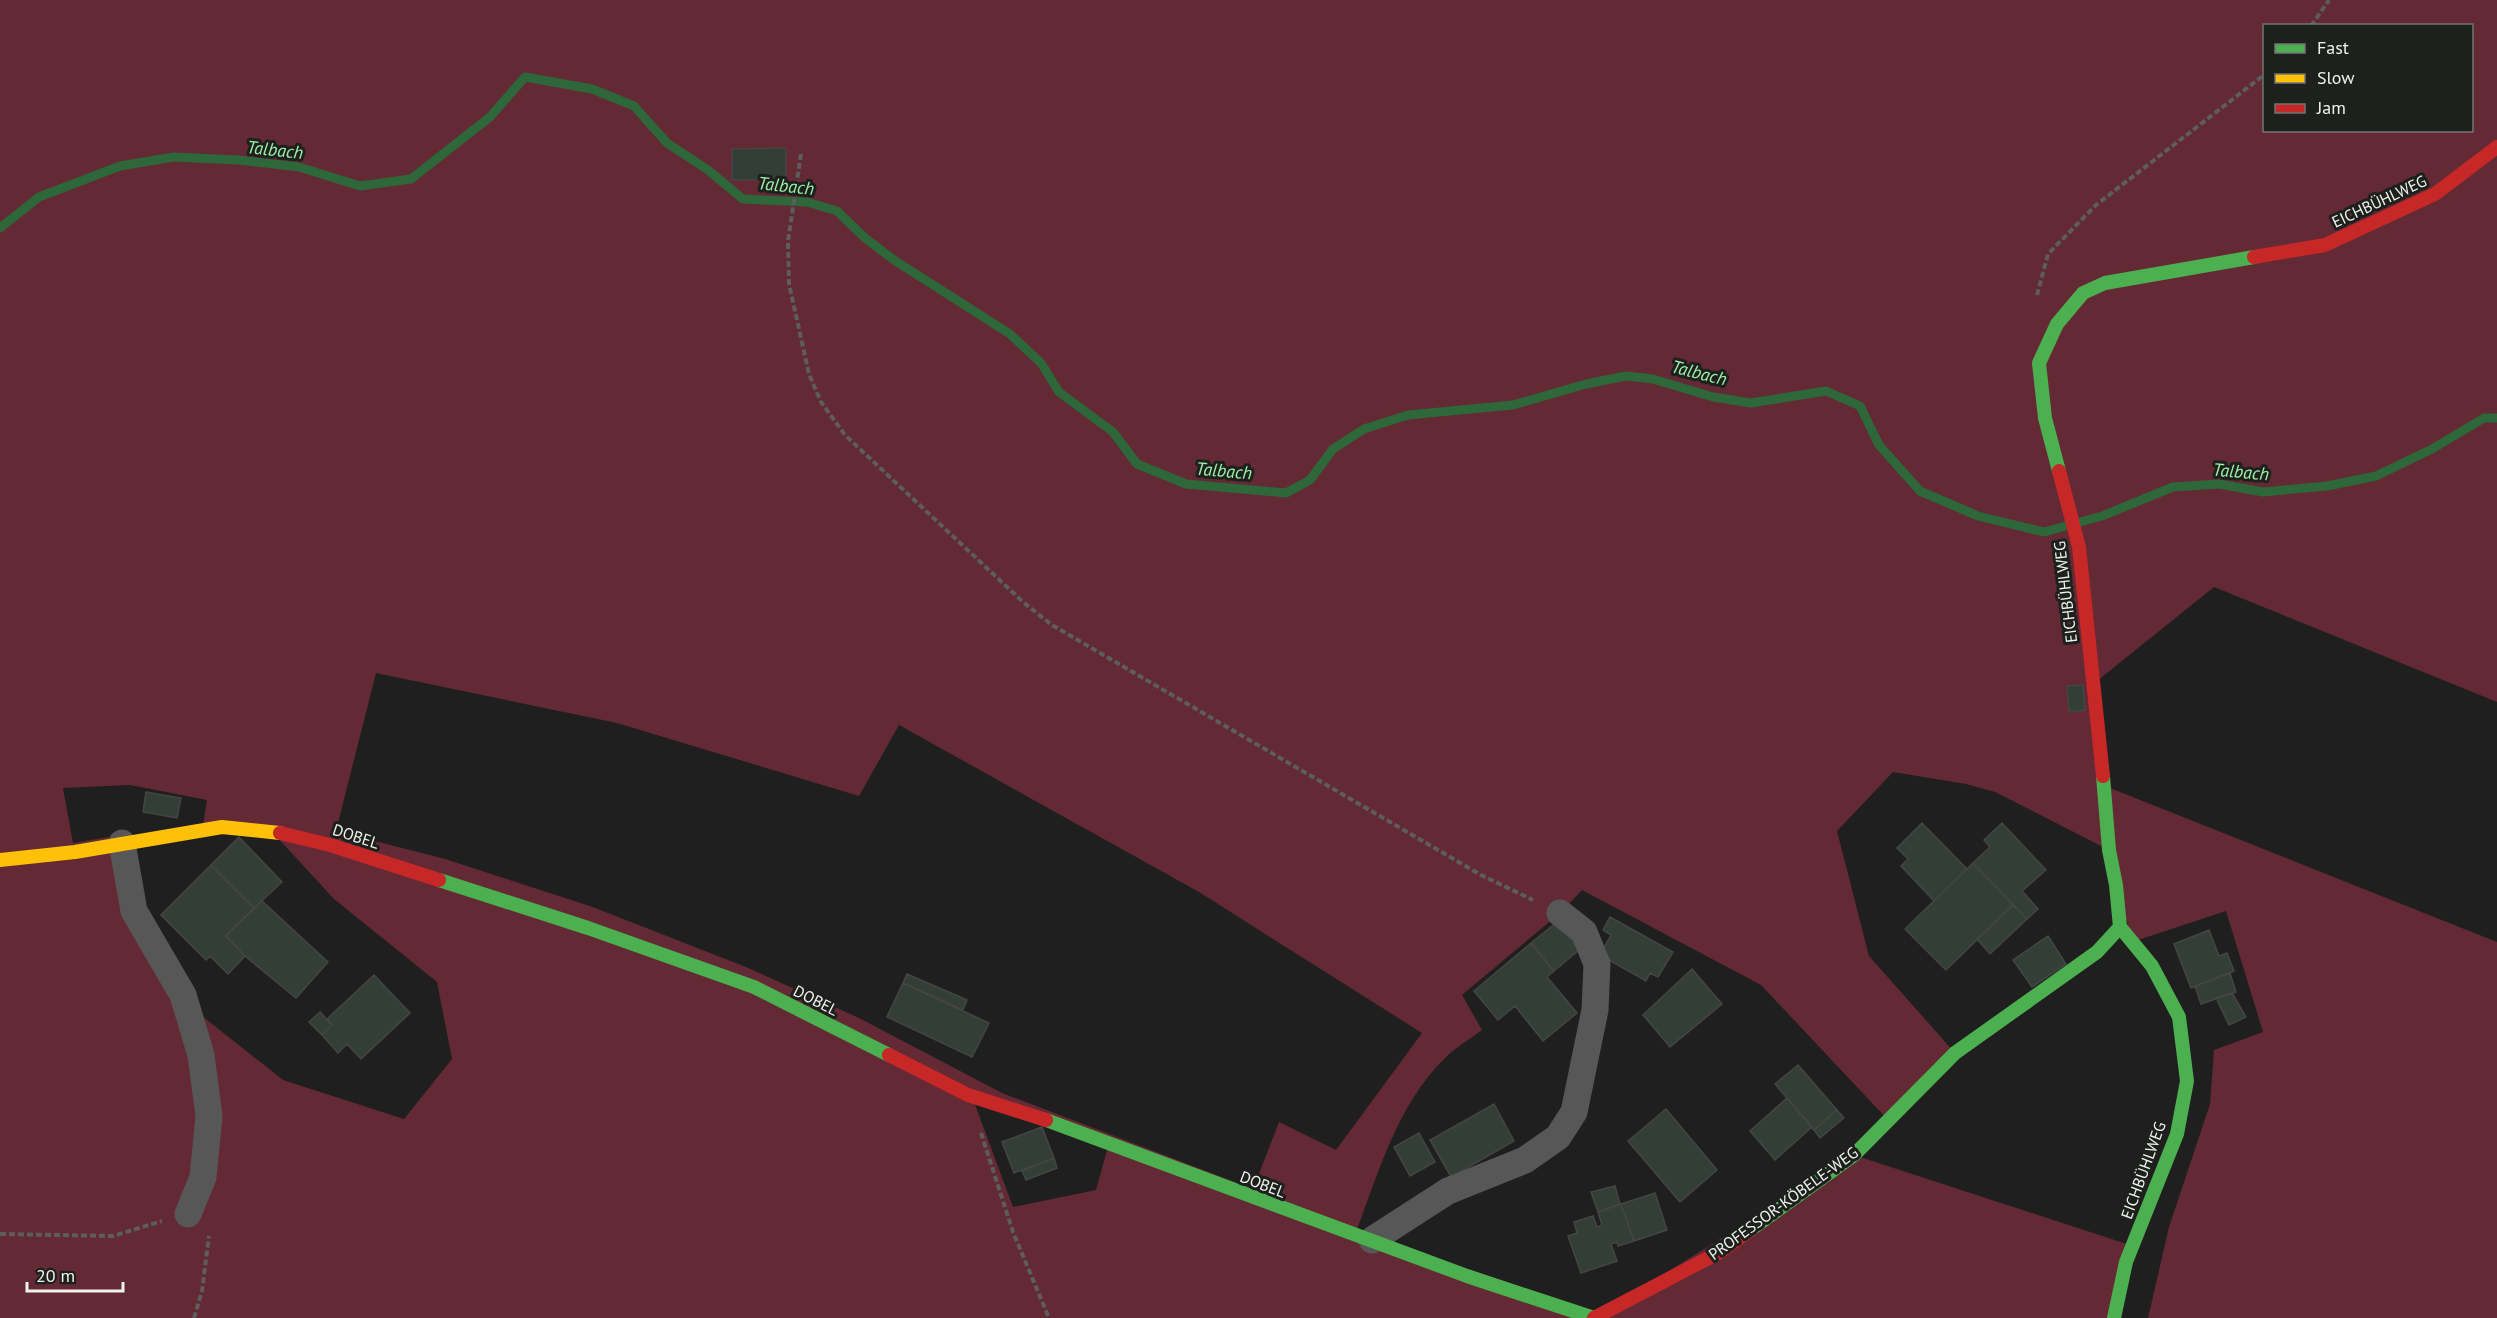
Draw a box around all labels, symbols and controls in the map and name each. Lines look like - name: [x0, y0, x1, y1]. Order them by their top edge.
- legend: [2263, 24, 2473, 132]
- text: Fast: [2317, 36, 2349, 59]
- text: Slow: [2317, 66, 2355, 89]
- text: Jam: [2316, 96, 2346, 119]
- water label: Talbach: [246, 135, 304, 164]
- street label: EICHBÜHLWEG: [2328, 170, 2430, 232]
- water label: Talbach: [757, 171, 815, 200]
- water label: Talbach: [1669, 355, 1729, 390]
- water label: Talbach: [1195, 457, 1253, 484]
- water label: Talbach: [2212, 458, 2270, 485]
- street label: EICHBÜHLWEG: [2049, 540, 2081, 644]
- street label: DOBEL: [330, 819, 382, 853]
- street label: DOBEL: [790, 980, 842, 1020]
- street label: EICHBÜHLWEG: [2116, 1118, 2170, 1222]
- street label: PROFESSOR-KÖBELE-WEG: [1704, 1142, 1862, 1264]
- street label: DOBEL: [1237, 1166, 1289, 1202]
- scale bar: [27, 1255, 123, 1293]
- text: 20 m: [36, 1264, 75, 1287]

